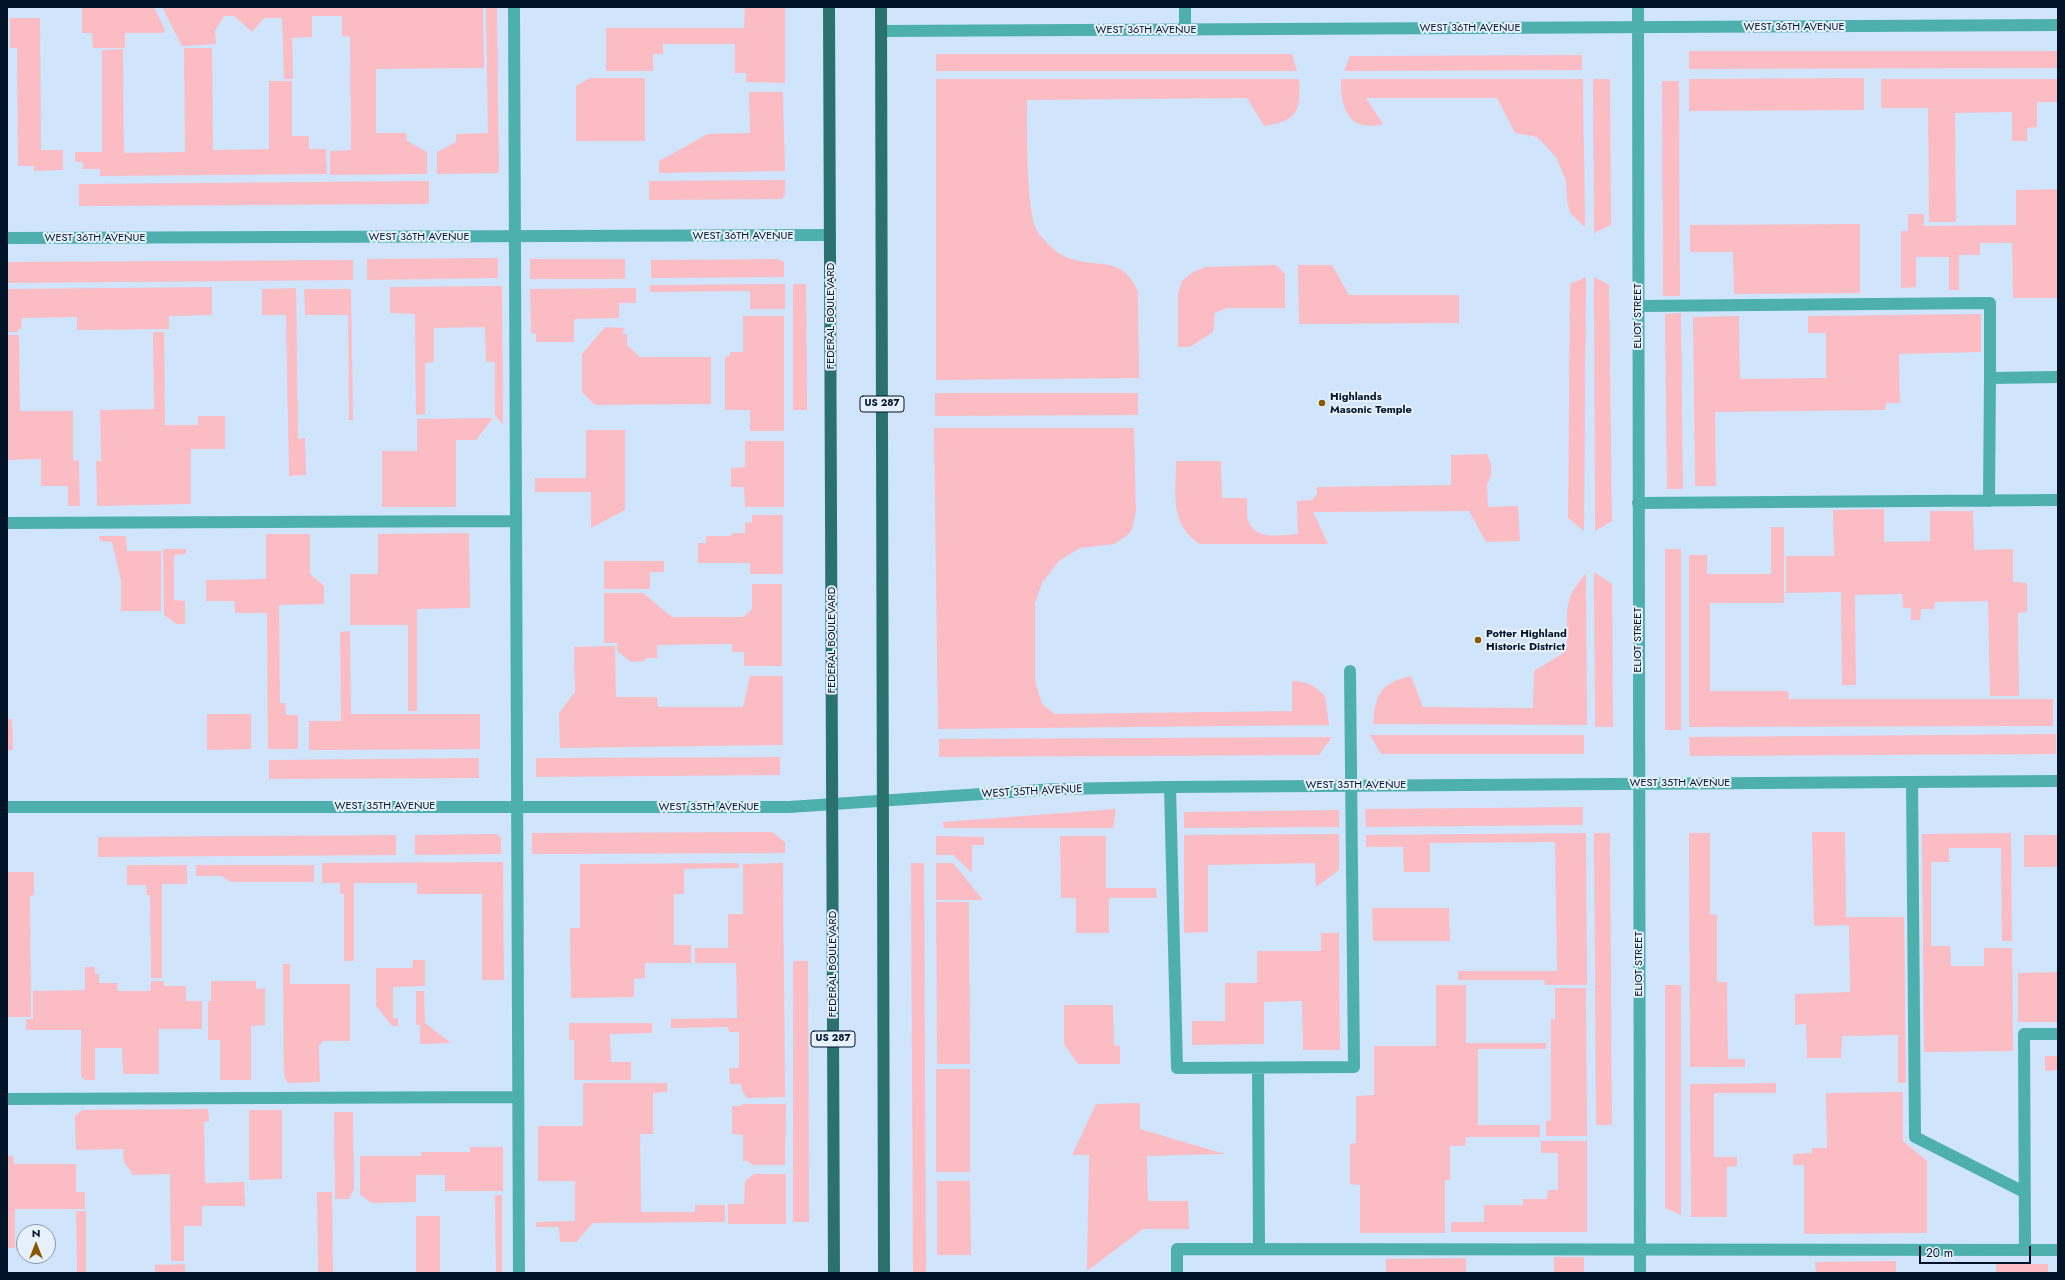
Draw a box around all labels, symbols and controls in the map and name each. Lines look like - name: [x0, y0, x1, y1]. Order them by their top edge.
- street label: WEST 36TH AVENUE: [1744, 20, 1844, 34]
- street label: WEST 36TH AVENUE: [1420, 21, 1520, 35]
- street label: WEST 36TH AVENUE: [1096, 23, 1196, 37]
- street label: WEST 36TH AVENUE: [693, 229, 793, 243]
- street label: WEST 36TH AVENUE: [369, 230, 469, 244]
- street label: WEST 36TH AVENUE: [45, 231, 145, 245]
- street label: FEDERAL BOULEVARD: [824, 263, 838, 369]
- street label: ELIOT STREET: [1631, 284, 1645, 348]
- place label: Highlands Masonic Temple: [1330, 390, 1412, 416]
- road number: US 287: [860, 396, 904, 412]
- marker: Highlands Masonic Temple: [1317, 398, 1327, 408]
- street label: FEDERAL BOULEVARD: [825, 587, 839, 693]
- street label: ELIOT STREET: [1631, 608, 1645, 672]
- place label: Potter Highland Historic District: [1486, 627, 1567, 653]
- marker: Potter Highland Historic District: [1473, 635, 1483, 645]
- street label: WEST 35TH AVENUE: [1630, 776, 1730, 790]
- street label: WEST 35TH AVENUE: [1306, 778, 1406, 792]
- street label: WEST 35TH AVENUE: [981, 783, 1083, 801]
- street label: WEST 35TH AVENUE: [335, 799, 435, 813]
- street label: WEST 35TH AVENUE: [659, 800, 759, 814]
- street label: FEDERAL BOULEVARD: [826, 911, 840, 1017]
- street label: ELIOT STREET: [1632, 932, 1646, 996]
- road number: US 287: [811, 1031, 855, 1047]
- north arrow: [16, 1224, 56, 1264]
- text: N: [32, 1225, 40, 1241]
- scale bar: [1921, 1238, 2033, 1264]
- text: 20 m: [1926, 1244, 1953, 1262]

